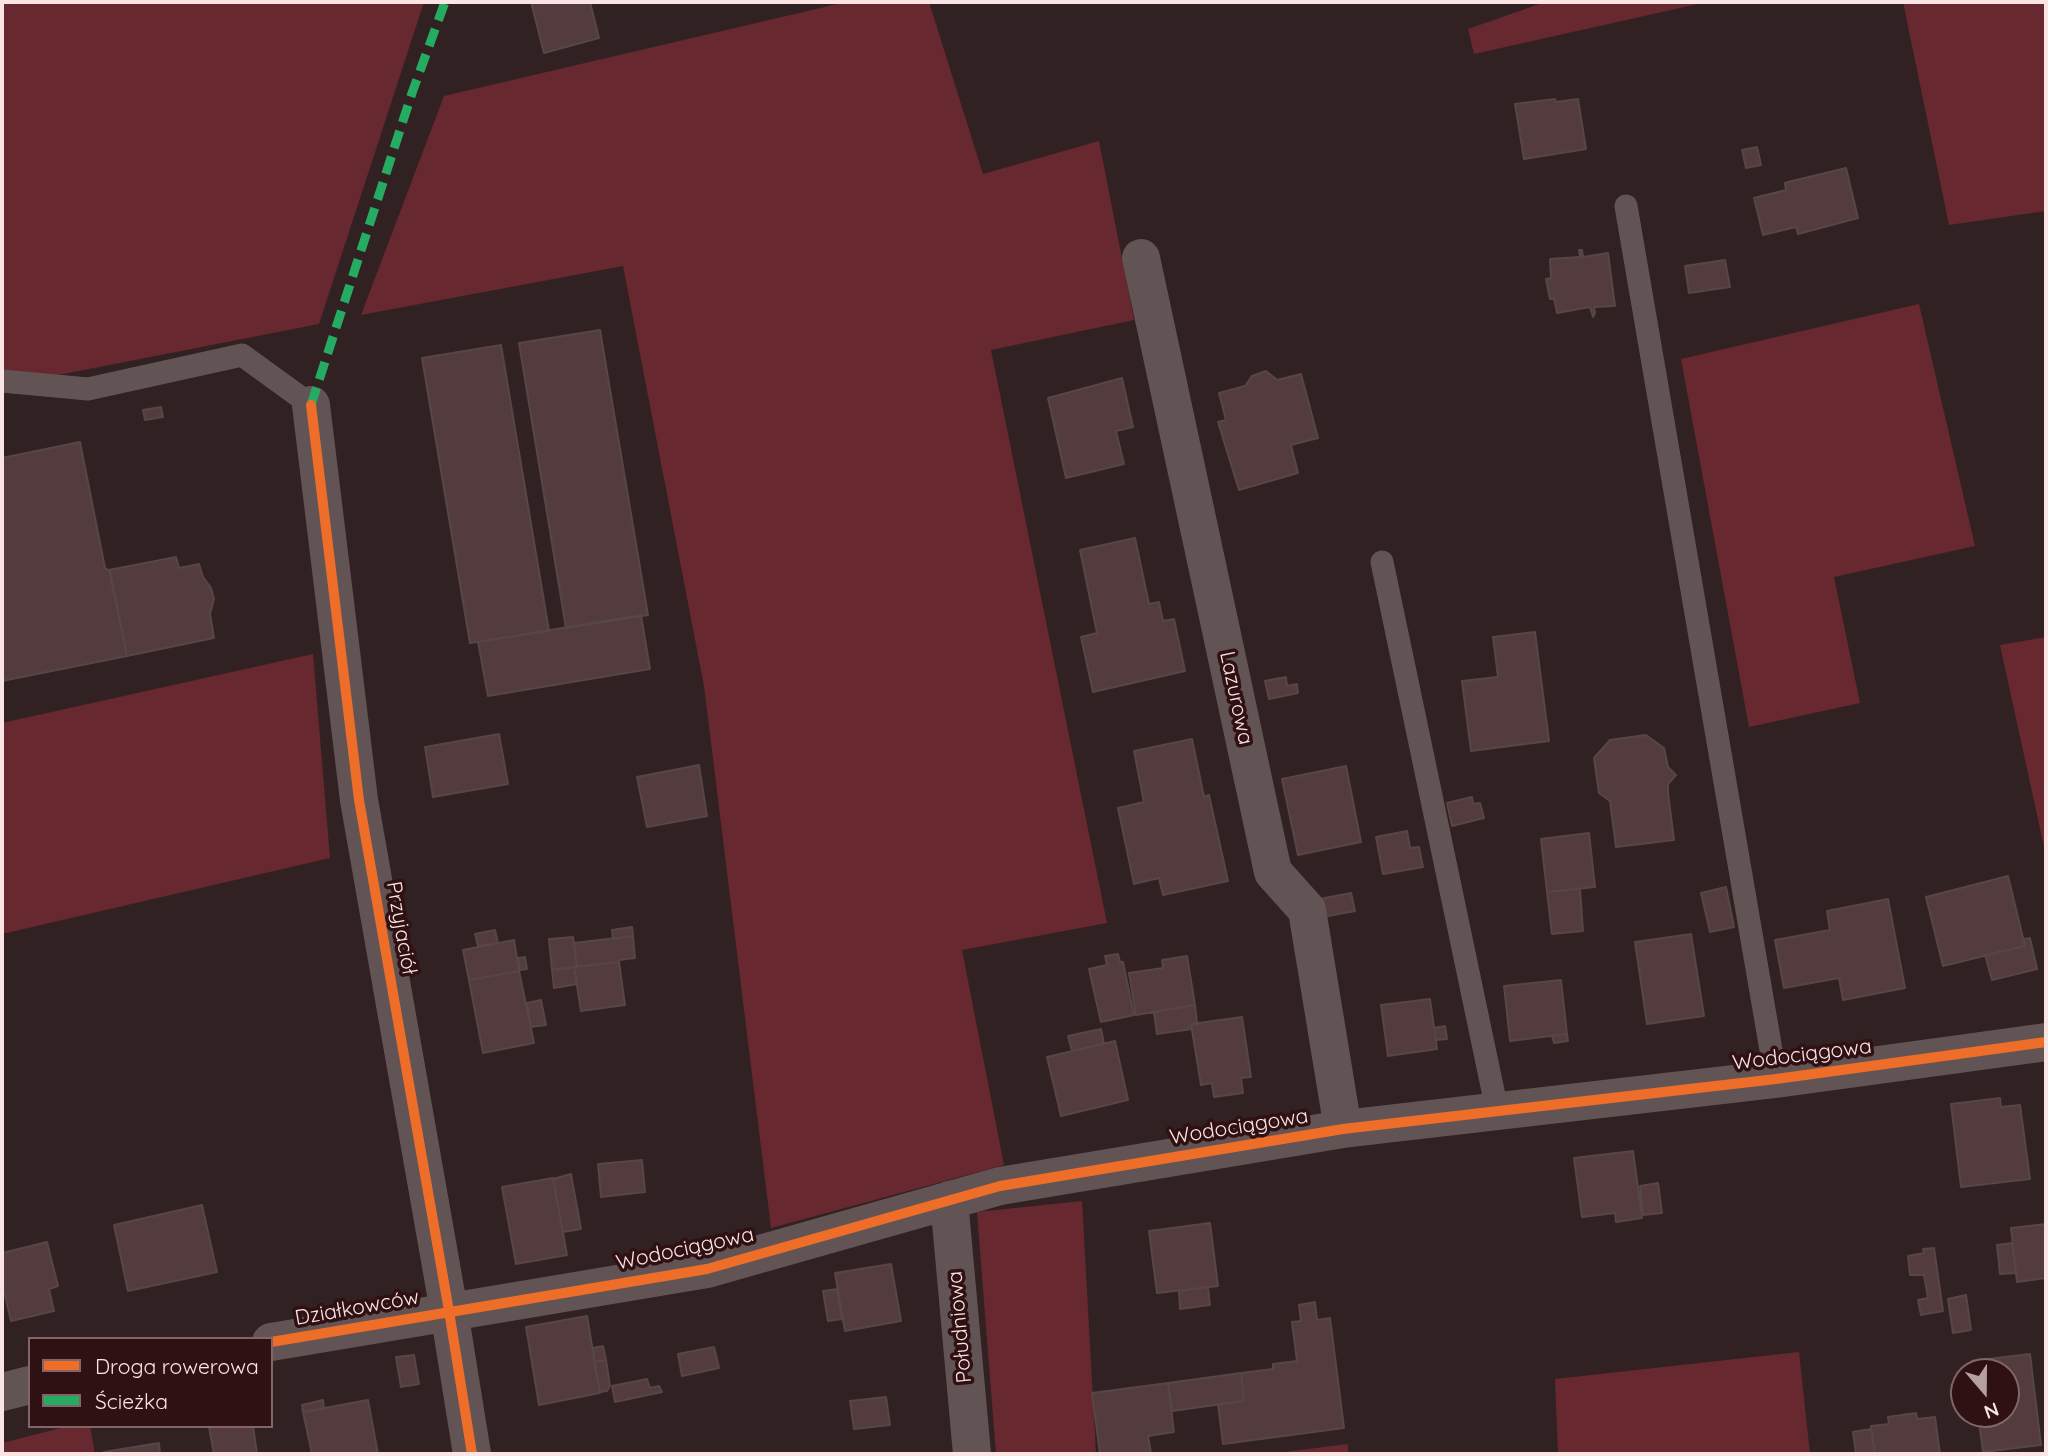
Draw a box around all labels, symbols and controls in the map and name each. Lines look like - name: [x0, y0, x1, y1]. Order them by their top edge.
- street label: Lazurowa: [1214, 649, 1258, 747]
- street label: Przyjaciół: [380, 880, 422, 976]
- street label: Wodociągowa: [1731, 1034, 1873, 1076]
- street label: Wodociągowa: [1168, 1104, 1310, 1150]
- street label: Wodociągowa: [614, 1222, 756, 1276]
- street label: Południowa: [943, 1270, 977, 1384]
- street label: Działkowców: [293, 1285, 421, 1331]
- legend: [28, 1337, 273, 1428]
- text: Droga rowerowa: [95, 1353, 259, 1379]
- north arrow: [1950, 1358, 2020, 1428]
- text: Ścieżka: [95, 1388, 168, 1414]
- text: N: [1981, 1397, 2002, 1425]

